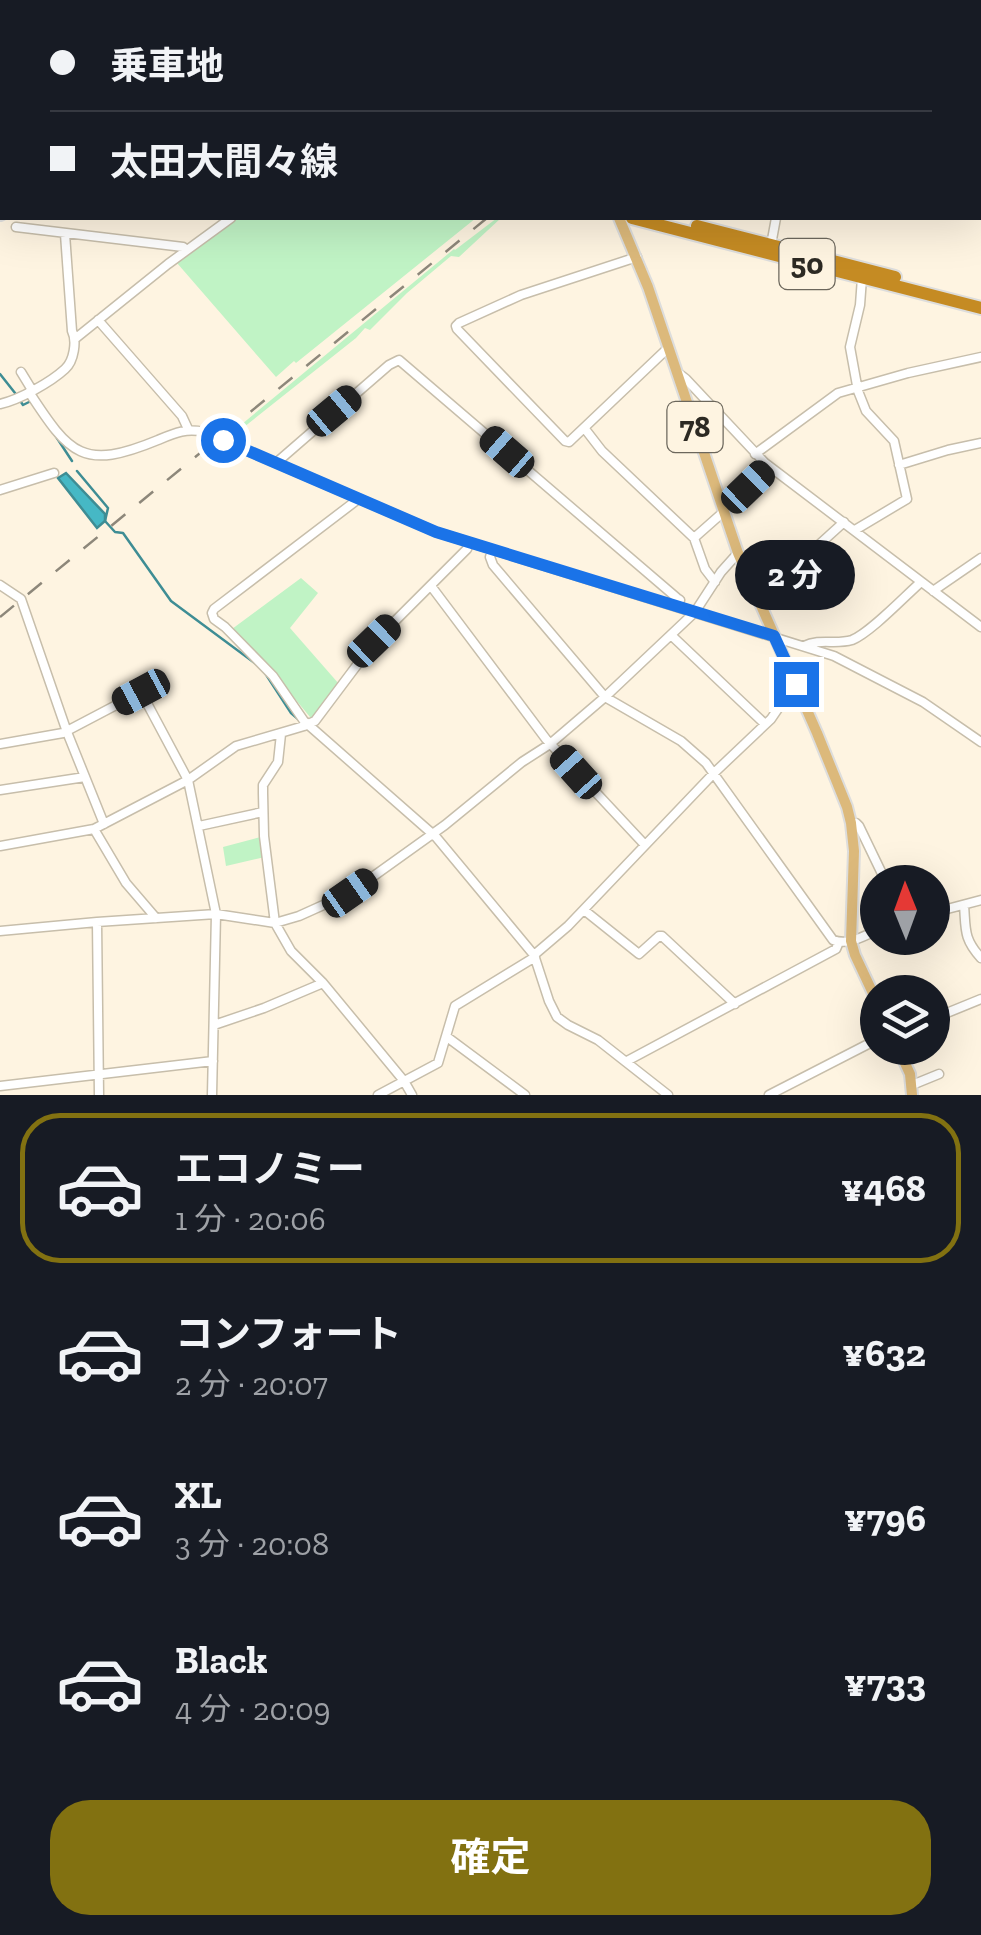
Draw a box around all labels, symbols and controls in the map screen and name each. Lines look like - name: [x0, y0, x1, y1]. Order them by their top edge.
- text: 乗車地: [110, 43, 224, 89]
- text: 太田大間々線: [110, 139, 338, 185]
- road number: 50: [780, 239, 834, 289]
- car: [301, 380, 367, 442]
- road number: 78: [668, 402, 722, 452]
- route start: [201, 418, 246, 463]
- car: [475, 421, 539, 483]
- car: [716, 455, 780, 519]
- callout: 2 分: [736, 539, 856, 609]
- text: 2 分: [767, 556, 823, 594]
- car: [342, 609, 406, 673]
- route end: [774, 662, 819, 707]
- car: [107, 665, 175, 719]
- car: [545, 740, 607, 804]
- car: [317, 864, 383, 922]
- north arrow: [860, 865, 950, 955]
- map controls: [860, 865, 950, 1065]
- button: layers: [860, 975, 950, 1065]
- icon: car: [55, 1143, 145, 1233]
- text: エコノミー: [175, 1146, 365, 1192]
- text: ¥468: [841, 1165, 926, 1211]
- text: 1 分 · 20:06: [175, 1200, 326, 1238]
- icon: car: [55, 1308, 145, 1398]
- text: コンフォート: [175, 1311, 402, 1357]
- text: ¥632: [842, 1330, 926, 1376]
- text: 2 分 · 20:07: [175, 1365, 328, 1403]
- text: XL: [175, 1472, 222, 1518]
- icon: car: [55, 1473, 145, 1563]
- text: ¥796: [844, 1495, 926, 1541]
- text: 3 分 · 20:08: [175, 1525, 329, 1563]
- text: Black: [175, 1637, 268, 1683]
- icon: car: [55, 1638, 145, 1728]
- text: ¥733: [844, 1660, 926, 1706]
- text: 4 分 · 20:09: [175, 1690, 331, 1728]
- button: 確定: [50, 1800, 931, 1915]

